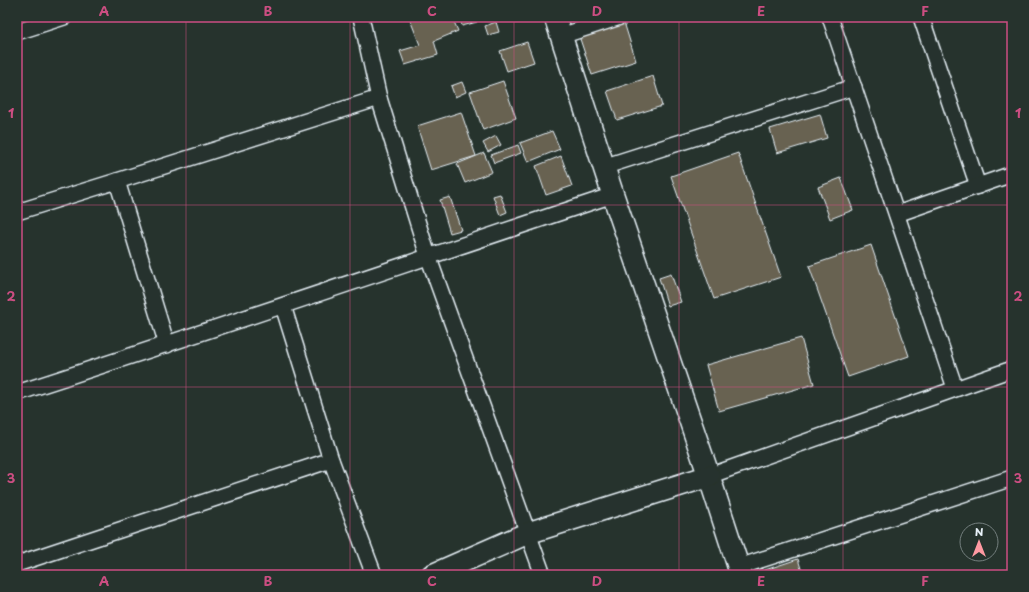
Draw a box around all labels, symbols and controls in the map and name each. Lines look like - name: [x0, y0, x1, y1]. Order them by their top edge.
- text: A: [99, 1, 109, 20]
- text: B: [264, 1, 273, 20]
- text: C: [427, 1, 437, 20]
- text: D: [592, 1, 602, 20]
- text: E: [757, 1, 765, 20]
- text: F: [921, 1, 929, 20]
- text: 1: [8, 103, 14, 122]
- text: 1: [1015, 103, 1021, 122]
- text: 2: [6, 286, 16, 305]
- text: 2: [1013, 286, 1023, 305]
- text: 3: [7, 468, 16, 487]
- text: 3: [1014, 468, 1023, 487]
- north arrow: [959, 522, 999, 562]
- text: N: [975, 523, 984, 540]
- text: A: [99, 571, 109, 590]
- text: B: [264, 571, 273, 590]
- text: C: [427, 571, 437, 590]
- text: D: [592, 571, 602, 590]
- text: E: [757, 571, 765, 590]
- text: F: [921, 571, 929, 590]

